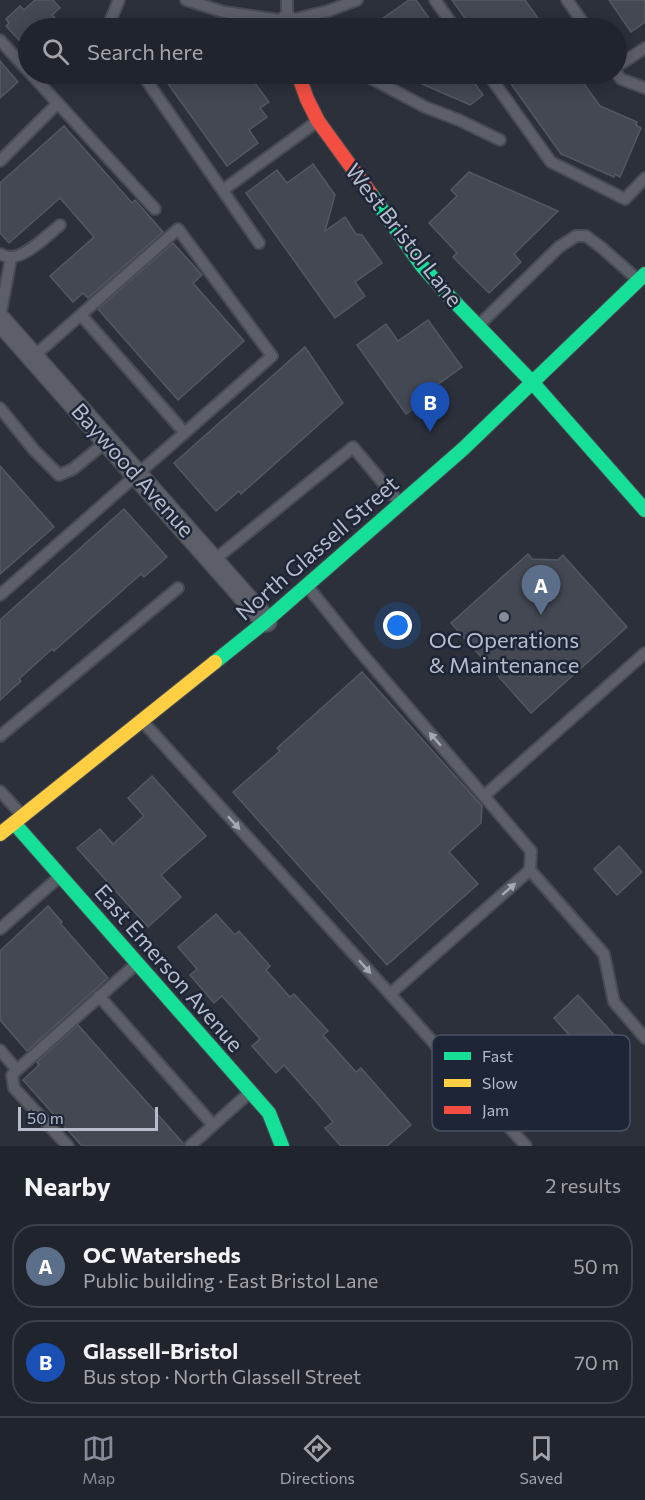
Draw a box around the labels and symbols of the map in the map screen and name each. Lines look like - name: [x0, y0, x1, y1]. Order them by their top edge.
- street label: West Bristol Lane: [340, 158, 469, 312]
- pin: B: [410, 382, 450, 432]
- street label: Baywood Avenue: [66, 397, 200, 542]
- street label: North Glassell Street: [230, 470, 404, 626]
- pin: A: [522, 566, 560, 615]
- marker: OC Operations & Maintenance: [497, 610, 511, 624]
- your location: [383, 611, 412, 640]
- place label: OC Operations & Maintenance: [429, 626, 579, 678]
- one-way arrow: [429, 732, 442, 747]
- one-way arrow: [227, 815, 241, 829]
- street label: East Emerson Avenue: [89, 878, 250, 1057]
- one-way arrow: [501, 882, 516, 896]
- one-way arrow: [358, 959, 371, 974]
- legend: [432, 1035, 630, 1131]
- text: Fast: [482, 1046, 513, 1065]
- text: Slow: [482, 1073, 518, 1092]
- text: Jam: [482, 1100, 509, 1119]
- scale bar: [18, 1104, 158, 1132]

